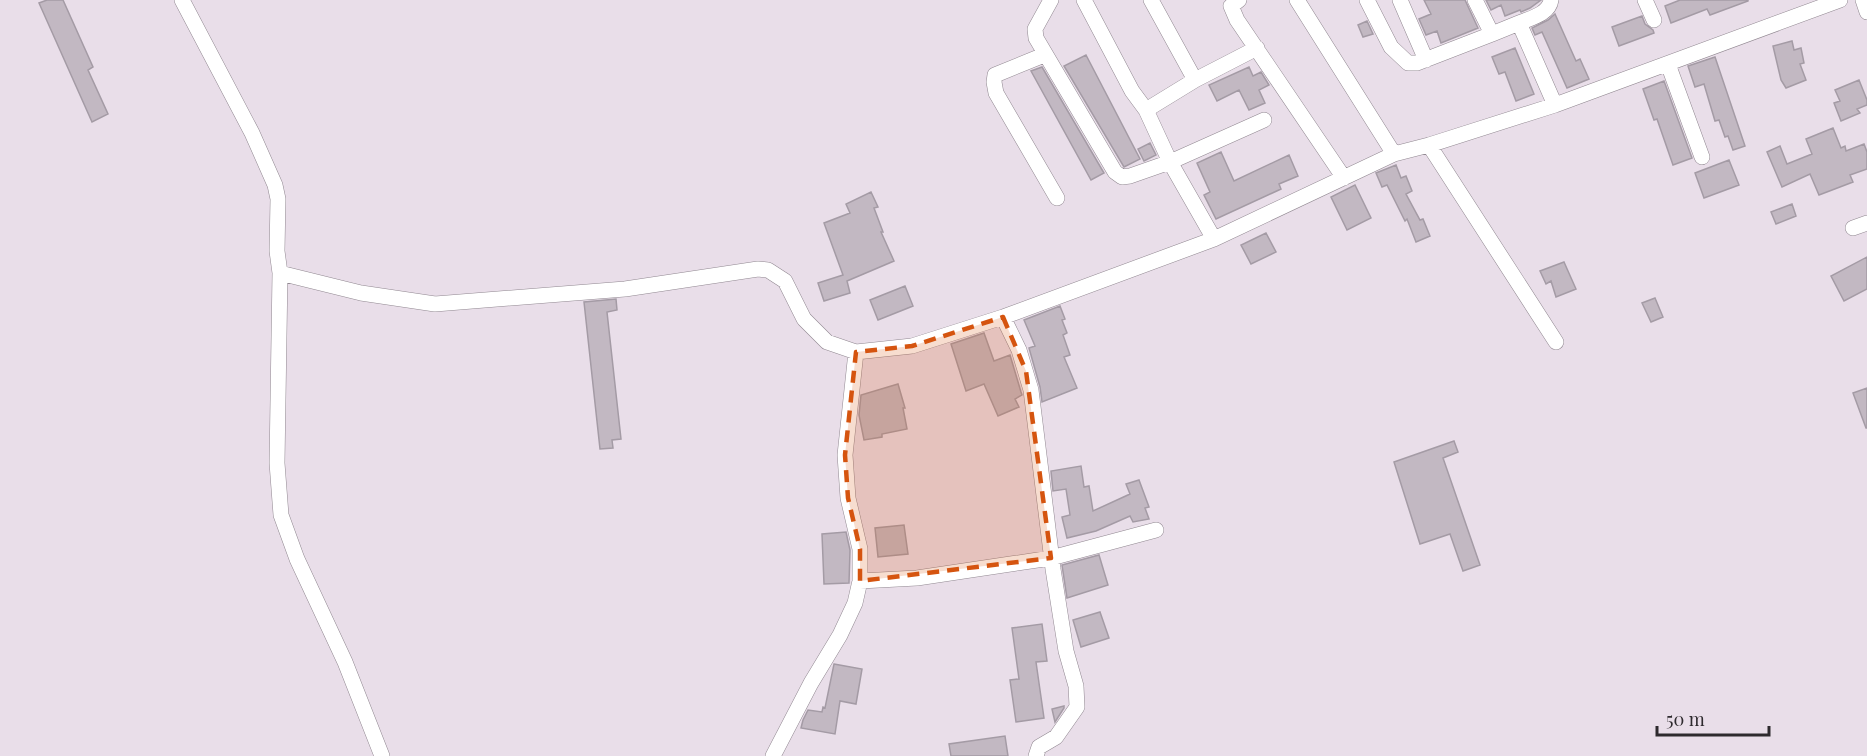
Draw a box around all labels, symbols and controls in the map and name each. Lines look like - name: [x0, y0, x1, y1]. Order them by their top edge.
- scale bar: [1657, 699, 1770, 737]
- text: 50 m: [1666, 707, 1705, 731]

